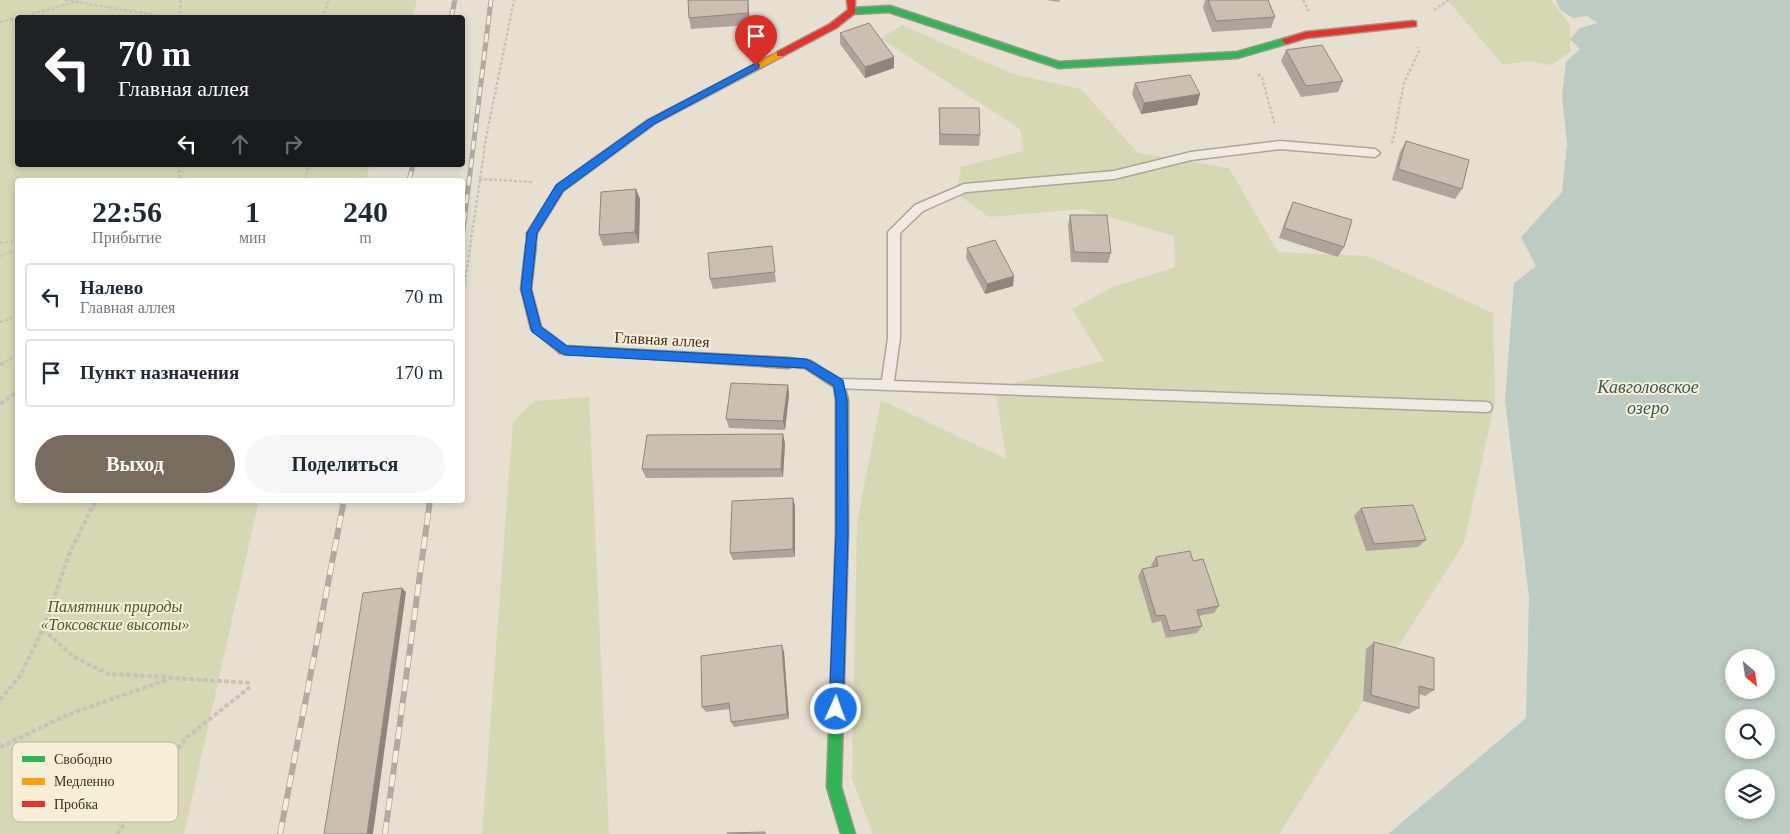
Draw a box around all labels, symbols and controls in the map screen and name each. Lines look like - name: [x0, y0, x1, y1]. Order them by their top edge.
- pin: [735, 15, 777, 66]
- icon: arrive: [742, 22, 770, 50]
- icon: left: [35, 35, 100, 100]
- text: 70 m: [118, 35, 191, 74]
- text: Главная аллея: [118, 76, 249, 101]
- icon: left: [173, 130, 201, 158]
- icon: ahead: [226, 130, 254, 158]
- icon: right: [279, 130, 307, 158]
- text: 22:56: [92, 195, 162, 228]
- text: 1: [245, 195, 260, 228]
- text: 240: [343, 195, 388, 228]
- text: Прибытие: [92, 229, 162, 246]
- text: мин: [239, 229, 266, 246]
- text: m: [359, 229, 372, 246]
- text: Налево: [80, 277, 143, 298]
- icon: left: [37, 283, 65, 311]
- text: 70 m: [404, 286, 443, 307]
- text: Главная аллея: [80, 299, 175, 316]
- street label: Главная аллея: [614, 329, 711, 351]
- icon: arrive: [37, 359, 65, 387]
- text: Пункт назначения: [80, 362, 239, 383]
- text: 170 m: [395, 362, 443, 383]
- water label: Кавголовское озеро: [1596, 377, 1699, 418]
- button: Выход: [35, 435, 235, 493]
- button: Поделиться: [245, 435, 445, 493]
- park label: Памятник природы «Токсовские высоты»: [40, 598, 190, 633]
- north arrow: [1725, 649, 1775, 699]
- map controls: [1725, 649, 1775, 819]
- position arrow: [809, 682, 861, 734]
- button: search: [1725, 709, 1775, 759]
- legend: [12, 742, 178, 822]
- text: Свободно: [54, 752, 112, 767]
- button: layers: [1725, 769, 1775, 819]
- text: Медленно: [54, 774, 115, 789]
- text: Пробка: [54, 797, 99, 812]

